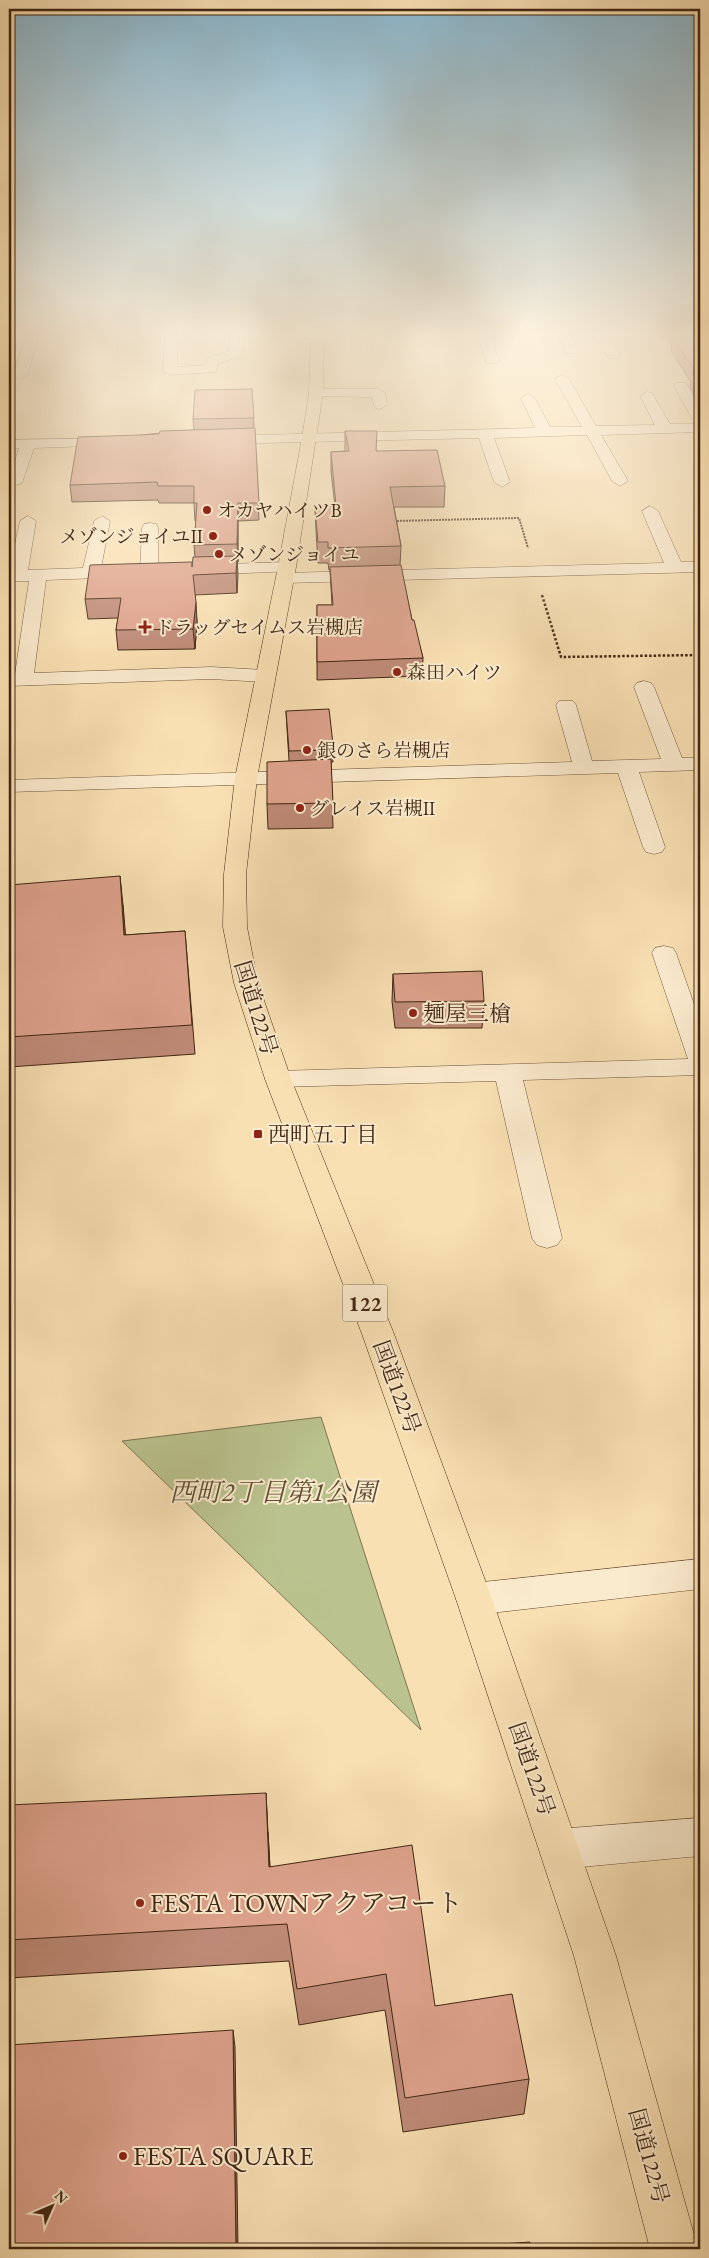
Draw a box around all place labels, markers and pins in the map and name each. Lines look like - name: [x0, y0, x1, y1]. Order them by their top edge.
- place label: オカヤハイツB: [217, 498, 342, 523]
- marker: オカヤハイツB: [201, 504, 213, 516]
- place label: メゾンジョイユⅡ: [60, 524, 203, 549]
- marker: メゾンジョイユⅡ: [207, 530, 219, 542]
- place label: メゾンジョイユ: [229, 542, 360, 567]
- marker: メゾンジョイユ: [213, 548, 225, 560]
- place label: ドラッグセイムス岩槻店: [155, 615, 363, 640]
- marker: ドラッグセイムス岩槻店: [139, 621, 151, 633]
- place label: 森田ハイツ: [407, 660, 502, 685]
- marker: 森田ハイツ: [391, 666, 403, 678]
- place label: 銀のさら岩槻店: [317, 738, 450, 763]
- marker: 銀のさら岩槻店: [301, 744, 313, 756]
- place label: グレイス岩槻Ⅱ: [310, 796, 436, 821]
- marker: グレイス岩槻Ⅱ: [294, 802, 306, 814]
- place label: 麺屋三槍: [423, 999, 511, 1028]
- marker: 麺屋三槍: [407, 1007, 419, 1019]
- place label: 西町五丁目: [268, 1120, 378, 1149]
- marker: 西町五丁目: [252, 1128, 264, 1140]
- place label: FESTA TOWNアクアコート: [150, 1886, 463, 1920]
- marker: FESTA TOWNアクアコート: [134, 1897, 146, 1909]
- place label: FESTA SQUARE: [133, 2139, 314, 2173]
- marker: FESTA SQUARE: [117, 2150, 129, 2162]

